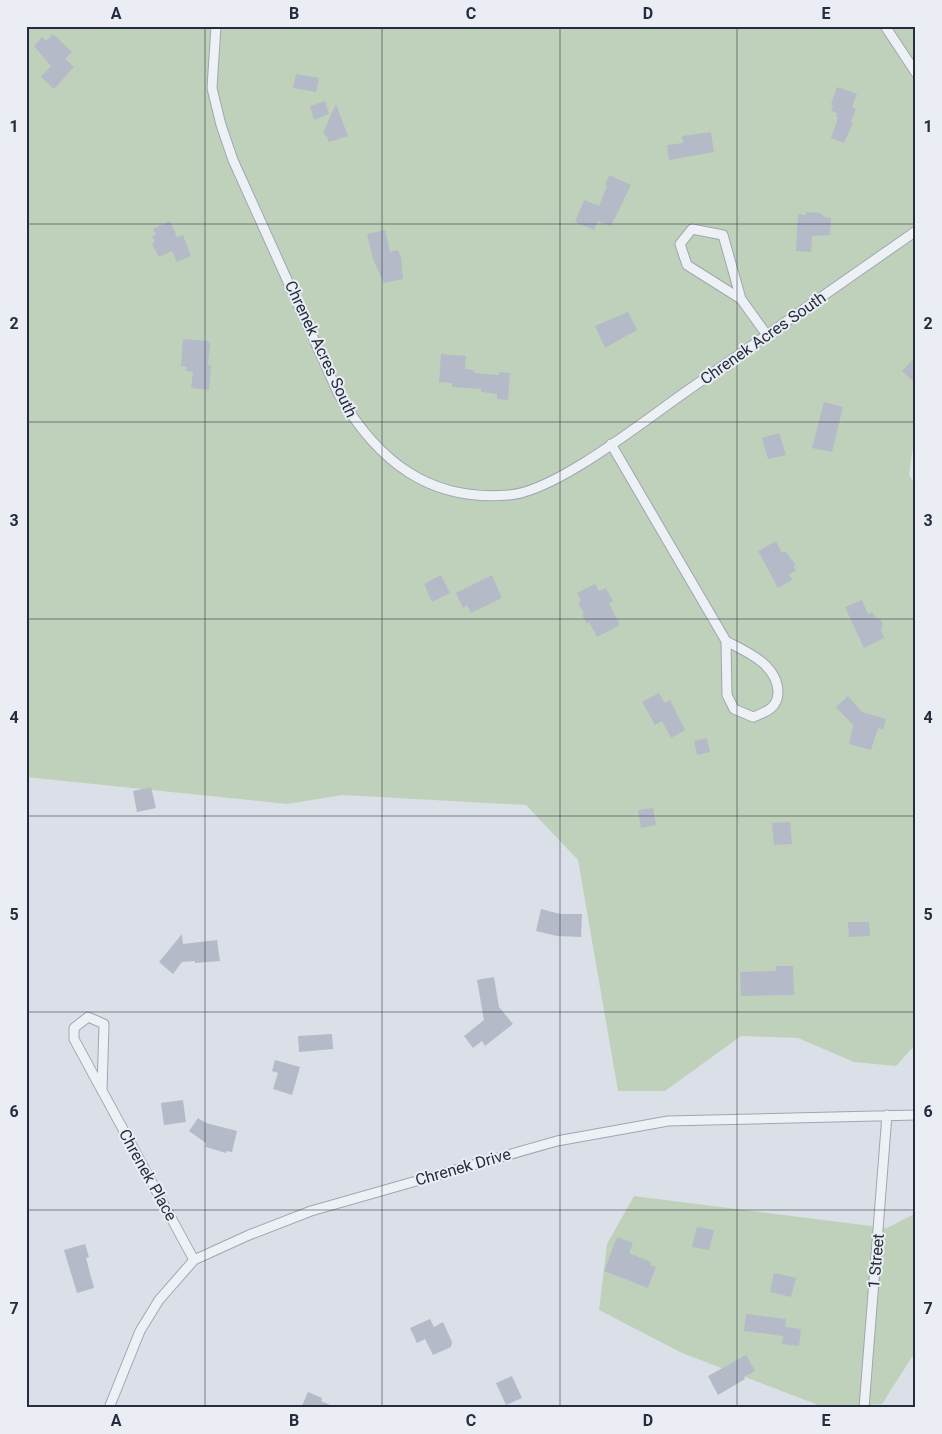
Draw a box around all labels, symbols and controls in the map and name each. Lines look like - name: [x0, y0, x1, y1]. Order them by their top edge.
- text: A: [111, 4, 122, 23]
- text: B: [289, 4, 299, 23]
- text: C: [466, 4, 476, 23]
- text: D: [643, 4, 653, 23]
- text: E: [822, 4, 831, 23]
- text: 1: [9, 117, 19, 136]
- text: 1: [923, 117, 933, 136]
- street label: Chrenek Acres South: [281, 278, 361, 420]
- street label: Chrenek Acres South: [697, 288, 829, 388]
- text: 2: [9, 314, 19, 333]
- text: 2: [923, 314, 933, 333]
- text: 3: [9, 511, 19, 530]
- text: 3: [923, 511, 933, 530]
- text: 4: [9, 708, 19, 727]
- text: 4: [923, 708, 933, 727]
- text: 5: [9, 905, 19, 924]
- text: 5: [923, 905, 933, 924]
- text: 6: [9, 1102, 19, 1121]
- text: 6: [923, 1102, 933, 1121]
- street label: Chrenek Place: [115, 1126, 181, 1224]
- street label: Chrenek Drive: [413, 1144, 513, 1190]
- street label: 1 Street: [864, 1233, 888, 1289]
- text: 7: [9, 1299, 19, 1318]
- text: 7: [923, 1299, 933, 1318]
- text: A: [111, 1411, 122, 1430]
- text: B: [289, 1411, 299, 1430]
- text: C: [466, 1411, 476, 1430]
- text: D: [643, 1411, 653, 1430]
- text: E: [822, 1411, 831, 1430]

